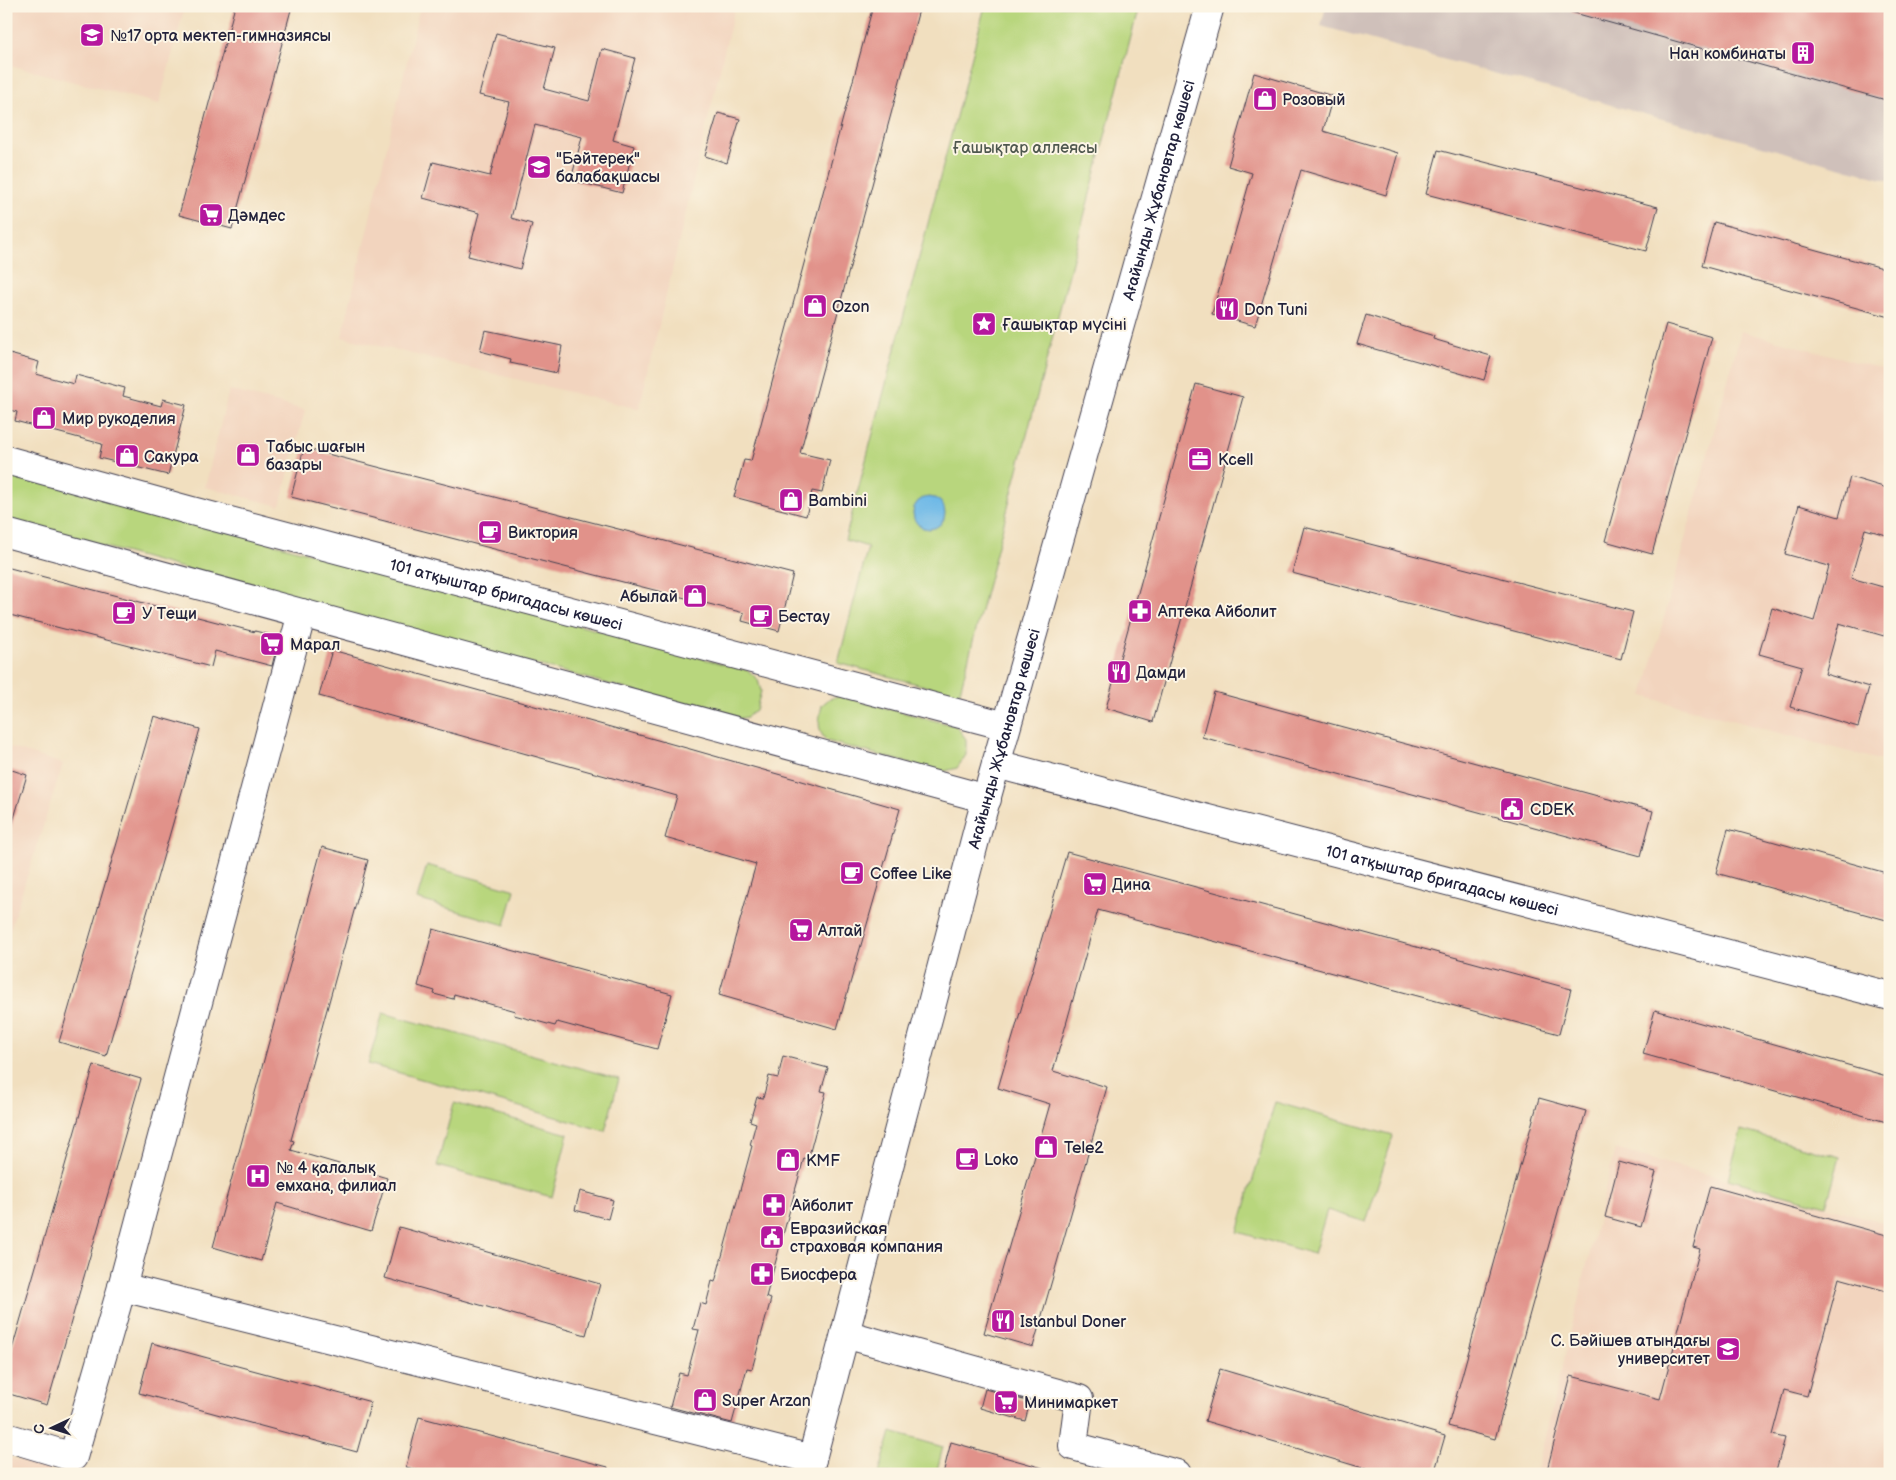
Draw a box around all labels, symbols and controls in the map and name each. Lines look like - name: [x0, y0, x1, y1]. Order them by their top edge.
- school or university icon: №17 орта мектеп-гимназиясы: [79, 22, 105, 48]
- place label: №17 орта мектеп-гимназиясы: [110, 27, 331, 46]
- building icon: Нан комбинаты: [1790, 40, 1816, 66]
- place label: Нан комбинаты: [1669, 45, 1786, 64]
- street label: Ағайынды Жұбановтар көшесі: [1119, 78, 1200, 304]
- shop icon: Розовый: [1252, 86, 1278, 112]
- place label: Розовый: [1282, 91, 1345, 110]
- park label: Ғашықтар аллеясы: [953, 139, 1097, 158]
- place label: "Бәйтерек" балабақшасы: [556, 150, 660, 187]
- school or university icon: "Бәйтерек" балабақшасы: [526, 154, 552, 180]
- supermarket icon: Дәмдес: [198, 202, 224, 228]
- place label: Дәмдес: [228, 207, 285, 226]
- shop icon: Ozon: [802, 293, 828, 319]
- restaurant icon: Don Tuni: [1214, 296, 1240, 322]
- place label: Ozon: [832, 298, 870, 317]
- place label: Don Tuni: [1244, 301, 1308, 320]
- place icon: Ғашықтар мүсіні: [971, 311, 997, 337]
- place label: Ғашықтар мүсіні: [1002, 316, 1127, 335]
- shop icon: Мир рукоделия: [31, 405, 57, 431]
- place label: Мир рукоделия: [62, 410, 176, 429]
- place label: Табыс шағын базары: [266, 438, 365, 475]
- shop icon: Табыс шағын базары: [235, 442, 261, 468]
- shop icon: Сакура: [114, 443, 140, 469]
- office icon: Kcell: [1187, 446, 1213, 472]
- place label: Сакура: [144, 448, 199, 467]
- place label: Kcell: [1218, 451, 1253, 470]
- shop icon: Bambini: [778, 487, 804, 513]
- place label: Bambini: [808, 492, 867, 511]
- cafe icon: Виктория: [477, 519, 503, 545]
- place label: Виктория: [508, 524, 578, 543]
- street label: 101 атқыштар бригадасы көшесі: [387, 556, 624, 635]
- shop icon: Абылай: [682, 583, 708, 609]
- place label: Абылай: [619, 588, 678, 607]
- pharmacy icon: Аптека Айболит: [1127, 598, 1153, 624]
- cafe icon: У Тещи: [111, 600, 137, 626]
- cafe icon: Бестау: [748, 603, 774, 629]
- place label: Аптека Айболит: [1157, 603, 1277, 622]
- place label: У Тещи: [142, 605, 197, 624]
- place label: Бестау: [778, 608, 830, 627]
- street label: Ағайынды Жұбановтар көшесі: [965, 627, 1045, 852]
- supermarket icon: Марал: [259, 631, 285, 657]
- place label: Марал: [290, 636, 340, 655]
- restaurant icon: Дамди: [1106, 659, 1132, 685]
- place label: Дамди: [1136, 664, 1186, 683]
- public building icon: CDEK: [1499, 796, 1525, 822]
- place label: CDEK: [1530, 801, 1575, 820]
- street label: 101 атқыштар бригадасы көшесі: [1323, 842, 1560, 921]
- cafe icon: Coffee Like: [839, 860, 865, 886]
- place label: Coffee Like: [870, 865, 952, 884]
- supermarket icon: Дина: [1082, 871, 1108, 897]
- place label: Дина: [1112, 876, 1151, 895]
- supermarket icon: Алтай: [788, 917, 814, 943]
- place label: Алтай: [817, 922, 863, 941]
- shop icon: Tele2: [1033, 1134, 1059, 1160]
- place label: Tele2: [1064, 1139, 1104, 1158]
- cafe icon: Loko: [954, 1146, 980, 1172]
- shop icon: KMF: [775, 1147, 801, 1173]
- place label: Loko: [984, 1151, 1018, 1170]
- place label: KMF: [806, 1152, 840, 1171]
- place label: № 4 қалалық емхана, филиал: [276, 1159, 397, 1196]
- hospital icon: № 4 қалалық емхана, филиал: [245, 1163, 271, 1189]
- pharmacy icon: Айболит: [761, 1192, 787, 1218]
- place label: Айболит: [791, 1197, 854, 1216]
- place label: Евразийская страховая компания: [790, 1220, 943, 1257]
- public building icon: Евразийская страховая компания: [759, 1224, 785, 1250]
- pharmacy icon: Биосфера: [749, 1261, 775, 1287]
- place label: Биосфера: [780, 1266, 858, 1285]
- restaurant icon: Istanbul Doner: [990, 1308, 1016, 1334]
- place label: Istanbul Doner: [1020, 1313, 1126, 1332]
- place label: С. Бәйішев атындағы университет: [1551, 1332, 1711, 1369]
- school or university icon: С. Бәйішев атындағы университет: [1715, 1336, 1741, 1362]
- shop icon: Super Arzan: [692, 1387, 718, 1413]
- supermarket icon: Минимаркет: [993, 1389, 1019, 1415]
- place label: Super Arzan: [722, 1392, 811, 1411]
- place label: Минимаркет: [1024, 1394, 1119, 1413]
- north arrow: [28, 1402, 78, 1452]
- text: С: [31, 1423, 48, 1434]

